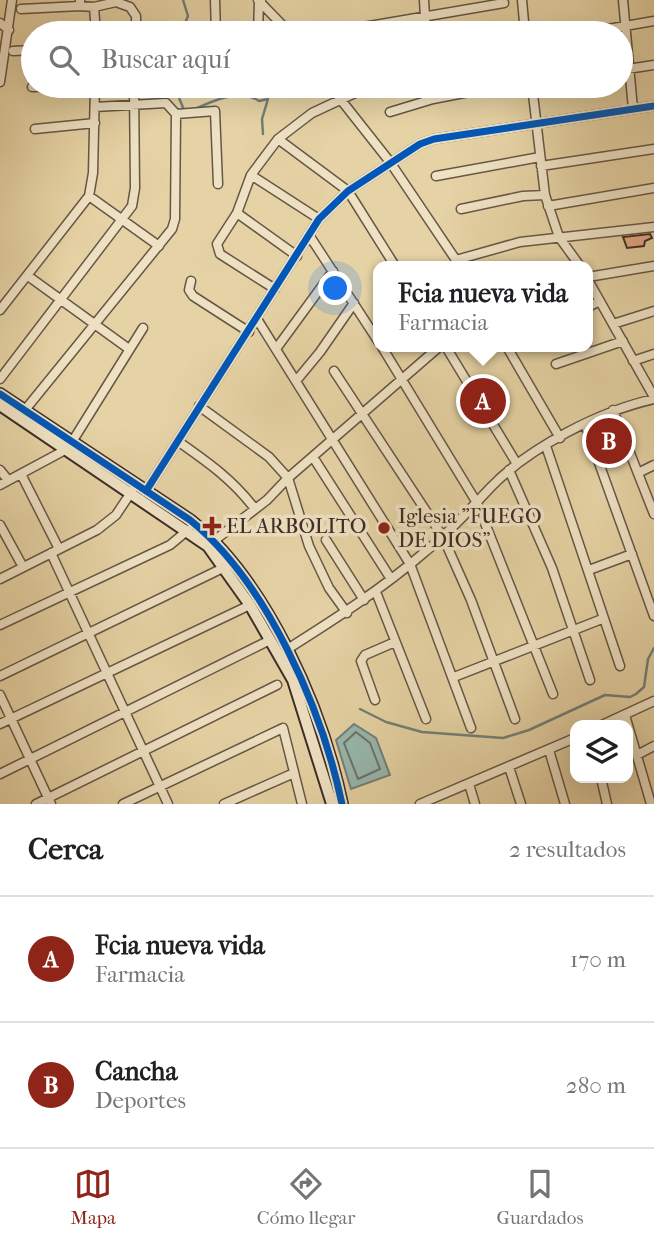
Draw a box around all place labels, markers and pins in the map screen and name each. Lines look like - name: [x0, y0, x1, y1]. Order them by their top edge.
- pin: A: [460, 375, 506, 427]
- pin: B: [586, 415, 632, 467]
- place label: Iglesia "FUEGO DE DIOS": [398, 504, 542, 552]
- place label: EL ARBOLITO: [226, 514, 366, 538]
- marker: EL ARBOLITO: [204, 518, 220, 534]
- marker: Iglesia "FUEGO DE DIOS": [376, 520, 392, 536]

